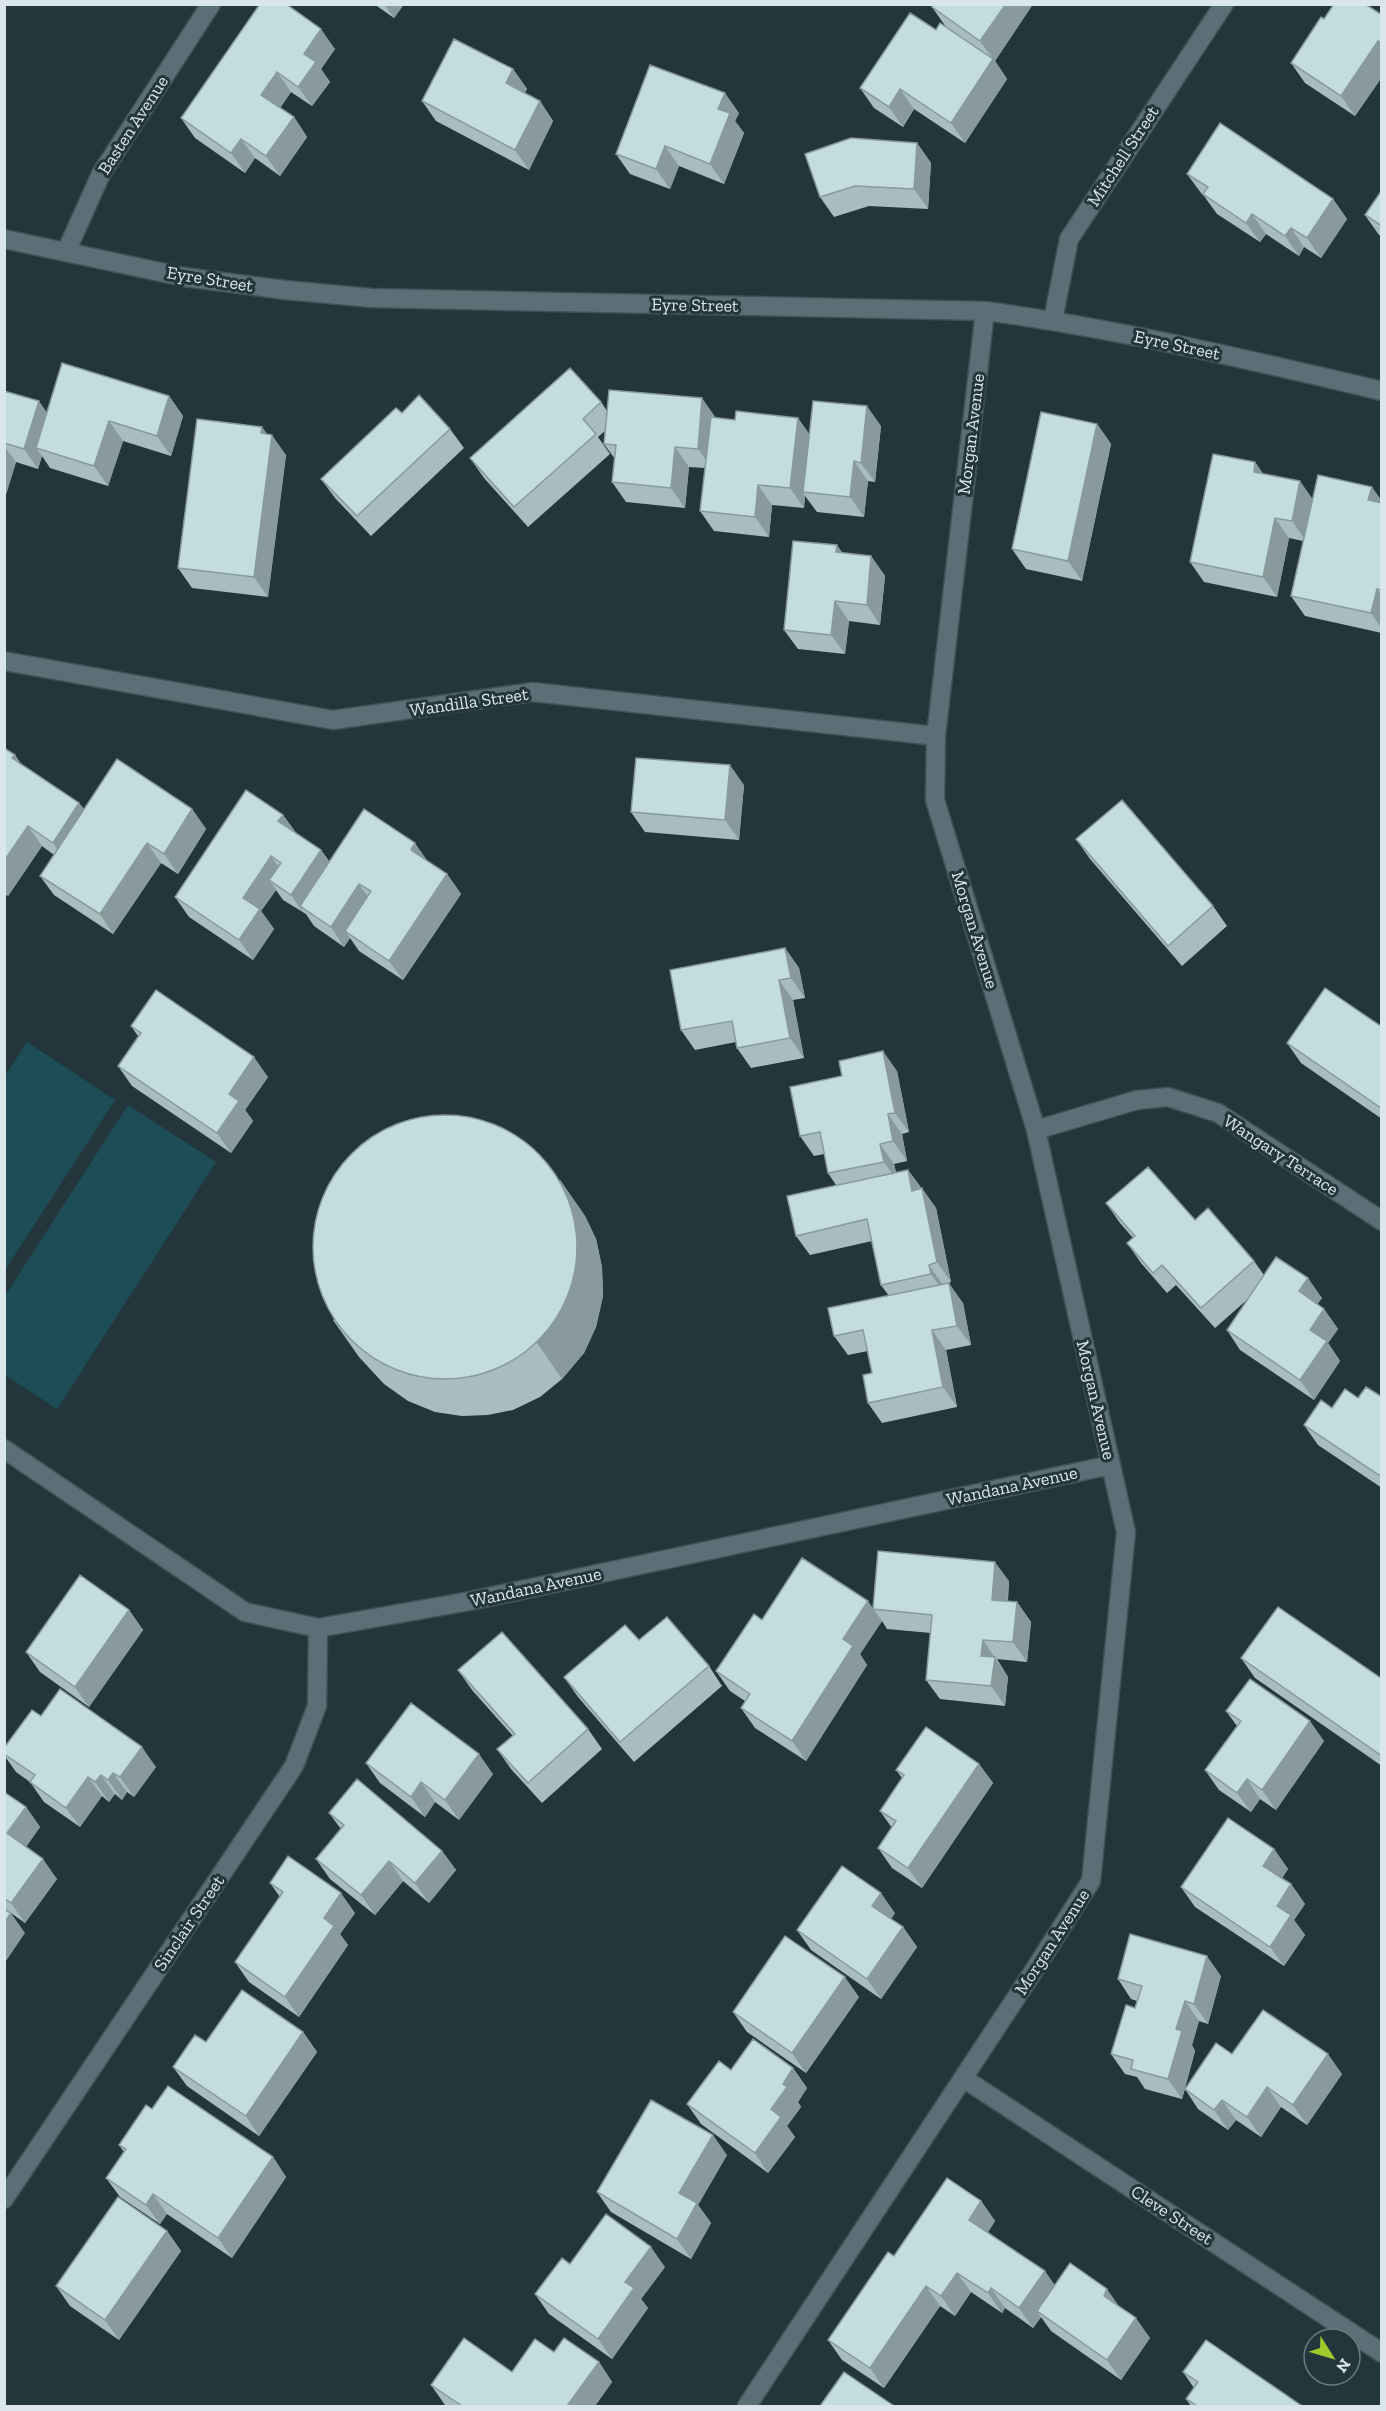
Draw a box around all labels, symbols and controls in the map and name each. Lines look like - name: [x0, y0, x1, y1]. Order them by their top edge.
- street label: Basten Avenue: [93, 71, 173, 179]
- street label: Mitchell Street: [1082, 101, 1164, 210]
- street label: Eyre Street: [165, 261, 255, 297]
- street label: Eyre Street: [651, 293, 739, 317]
- street label: Eyre Street: [1132, 325, 1222, 365]
- street label: Morgan Avenue: [953, 372, 989, 496]
- street label: Wandilla Street: [408, 683, 530, 721]
- street label: Morgan Avenue: [947, 869, 1003, 991]
- street label: Wangary Terrace: [1219, 1110, 1343, 1200]
- street label: Morgan Avenue: [1072, 1338, 1120, 1462]
- street label: Wandana Avenue: [945, 1461, 1079, 1511]
- street label: Wandana Avenue: [469, 1562, 603, 1612]
- street label: Sinclair Street: [149, 1871, 229, 1975]
- street label: Morgan Avenue: [1010, 1885, 1094, 1999]
- street label: Cleve Street: [1127, 2180, 1217, 2250]
- north arrow: [1302, 2327, 1362, 2387]
- text: N: [1332, 2355, 1355, 2376]

